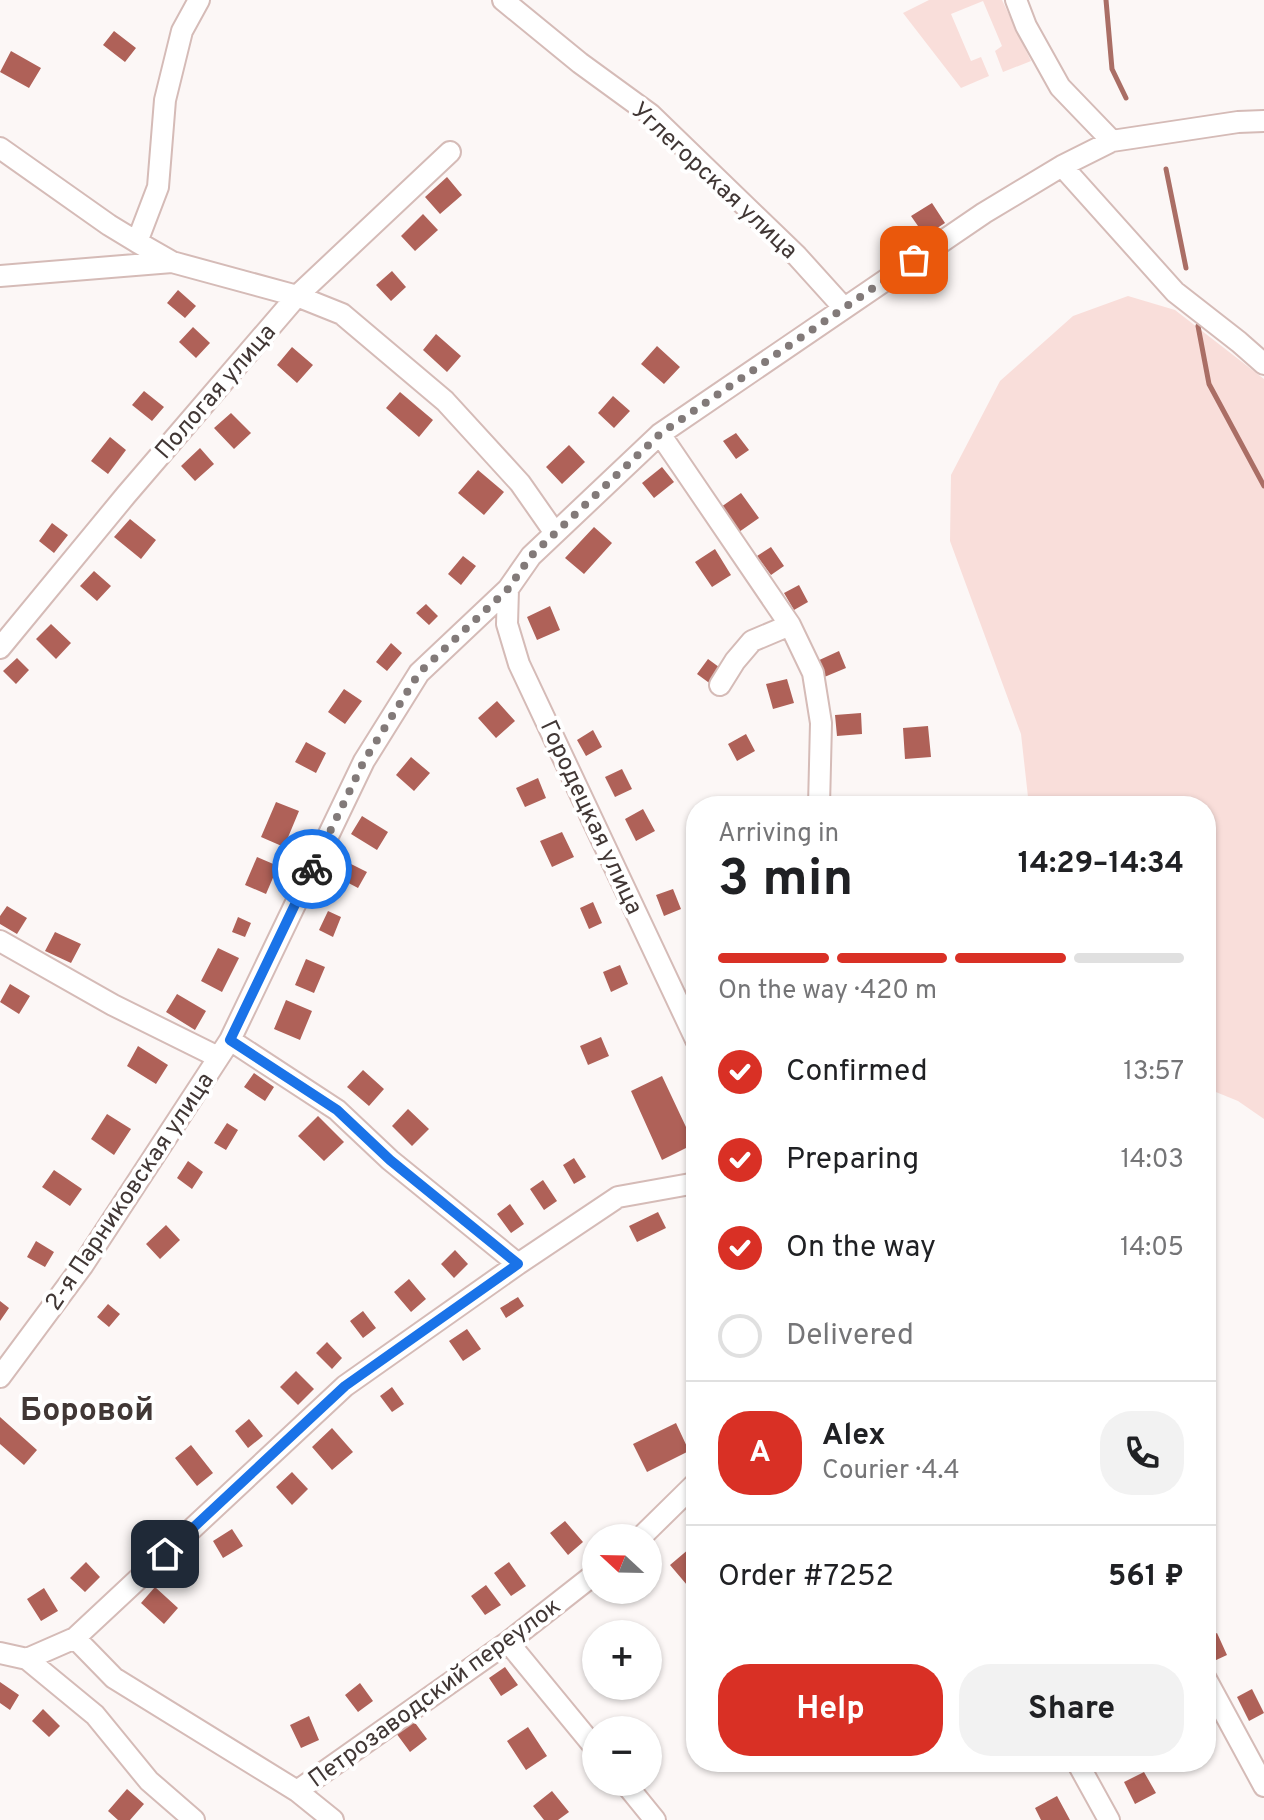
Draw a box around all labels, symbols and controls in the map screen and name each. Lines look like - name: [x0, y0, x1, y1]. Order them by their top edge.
- street label: Углегорская улица: [624, 97, 803, 266]
- pin: [880, 226, 948, 294]
- icon: bag: [892, 238, 936, 282]
- street label: Пологая улица: [150, 318, 283, 466]
- street label: Городецкая улица: [532, 716, 648, 920]
- text: Arriving in: [718, 818, 839, 851]
- courier: [272, 829, 352, 909]
- text: 14:29–14:34: [1018, 846, 1184, 883]
- icon: bike: [290, 847, 334, 891]
- text: 3 min: [718, 848, 853, 914]
- text: On the way · 420 m: [718, 975, 937, 1008]
- icon: check: [718, 1050, 762, 1094]
- text: Confirmed: [786, 1054, 928, 1091]
- text: 13:57: [1123, 1056, 1184, 1089]
- street label: 2-я Парниковская улица: [40, 1067, 222, 1317]
- icon: check: [718, 1138, 762, 1182]
- text: Preparing: [786, 1142, 919, 1179]
- text: 14:03: [1120, 1144, 1184, 1177]
- icon: check: [718, 1226, 762, 1270]
- text: On the way: [786, 1230, 936, 1267]
- text: 14:05: [1120, 1232, 1184, 1265]
- text: Delivered: [786, 1318, 914, 1355]
- district label: Боровой: [20, 1392, 154, 1432]
- button: phone: [1100, 1411, 1184, 1495]
- text: Alex: [822, 1418, 886, 1455]
- text: A: [749, 1435, 771, 1472]
- text: Courier · 4.4: [822, 1455, 960, 1488]
- pin: [131, 1520, 199, 1588]
- north arrow: [582, 1524, 662, 1604]
- map controls: [582, 1524, 662, 1796]
- icon: home: [143, 1532, 187, 1576]
- text: Order #7252: [718, 1559, 894, 1596]
- text: 561 ₽: [1108, 1559, 1184, 1596]
- street label: Петрозаводский переулок: [303, 1592, 567, 1795]
- button: +: [582, 1620, 662, 1700]
- button: Help: [718, 1664, 943, 1756]
- button: Share: [959, 1664, 1184, 1756]
- button: −: [582, 1716, 662, 1796]

